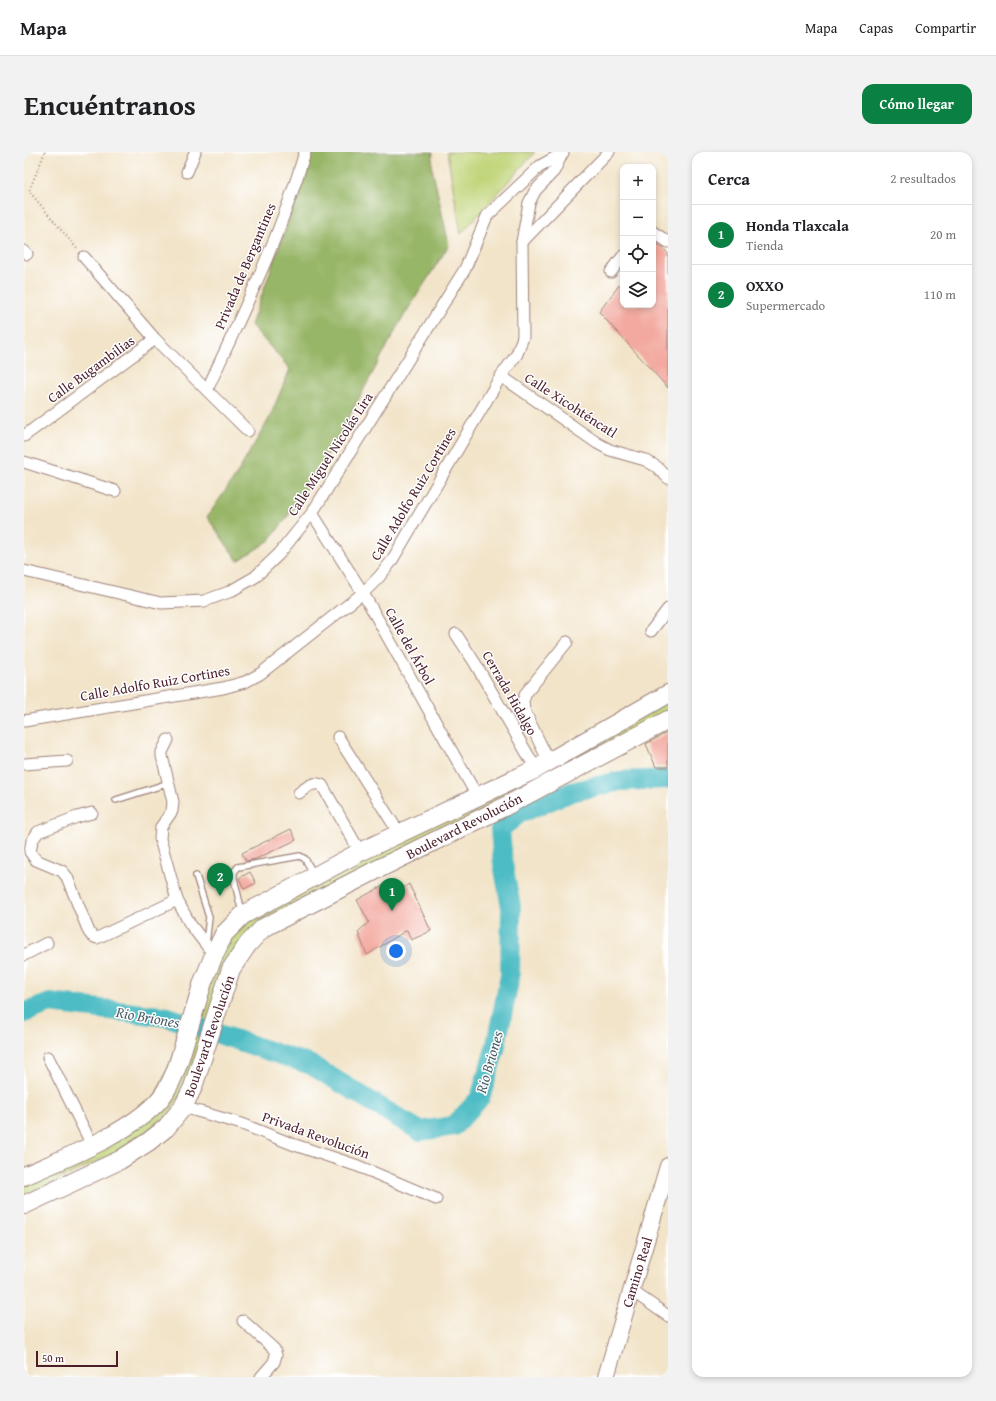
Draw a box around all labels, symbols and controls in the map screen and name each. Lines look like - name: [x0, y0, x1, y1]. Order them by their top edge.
- text: Mapa: [20, 14, 67, 42]
- text: Mapa: [805, 18, 837, 38]
- text: Capas: [859, 18, 893, 38]
- text: Compartir: [915, 18, 976, 38]
- text: Encuéntranos: [24, 84, 196, 125]
- button: Cómo llegar: [862, 84, 972, 124]
- map controls: [620, 164, 656, 308]
- button: +: [620, 164, 656, 200]
- text: Cerca: [708, 166, 750, 191]
- text: 2 resultados: [890, 169, 956, 188]
- street label: Privada de Bergantines: [209, 200, 281, 332]
- button: −: [620, 200, 656, 236]
- text: Honda Tlaxcala: [746, 215, 849, 236]
- text: 1: [718, 225, 724, 244]
- text: 20 m: [930, 225, 956, 244]
- button: locate: [620, 236, 656, 272]
- text: Tienda: [746, 236, 783, 255]
- button: layers: [620, 272, 656, 308]
- text: OXXO: [746, 275, 784, 296]
- text: 2: [718, 285, 724, 304]
- text: 110 m: [924, 285, 956, 304]
- text: Supermercado: [746, 296, 825, 315]
- street label: Calle Bugambilias: [43, 330, 139, 408]
- street label: Calle Xicohténcatl: [521, 368, 621, 442]
- street label: Calle Miguel Nicolás Lira: [282, 388, 378, 520]
- street label: Calle Adolfo Ruiz Cortines: [365, 424, 461, 564]
- street label: Calle del Árbol: [381, 604, 439, 688]
- street label: Cerrada Hidalgo: [478, 647, 542, 739]
- street label: Calle Adolfo Ruiz Cortines: [79, 660, 231, 706]
- street label: Boulevard Revolución: [403, 788, 526, 864]
- pin: 2: [207, 863, 233, 896]
- pin: 1: [379, 878, 405, 911]
- your location: [386, 941, 406, 961]
- street label: Boulevard Revolución: [179, 972, 239, 1100]
- water label: Rio Briones: [114, 1001, 182, 1033]
- water label: Rio Briones: [470, 1028, 508, 1097]
- street label: Privada Revolución: [260, 1106, 373, 1164]
- street label: Camino Real: [617, 1234, 657, 1310]
- scale bar: [36, 1349, 118, 1368]
- text: 50 m: [42, 1350, 64, 1366]

